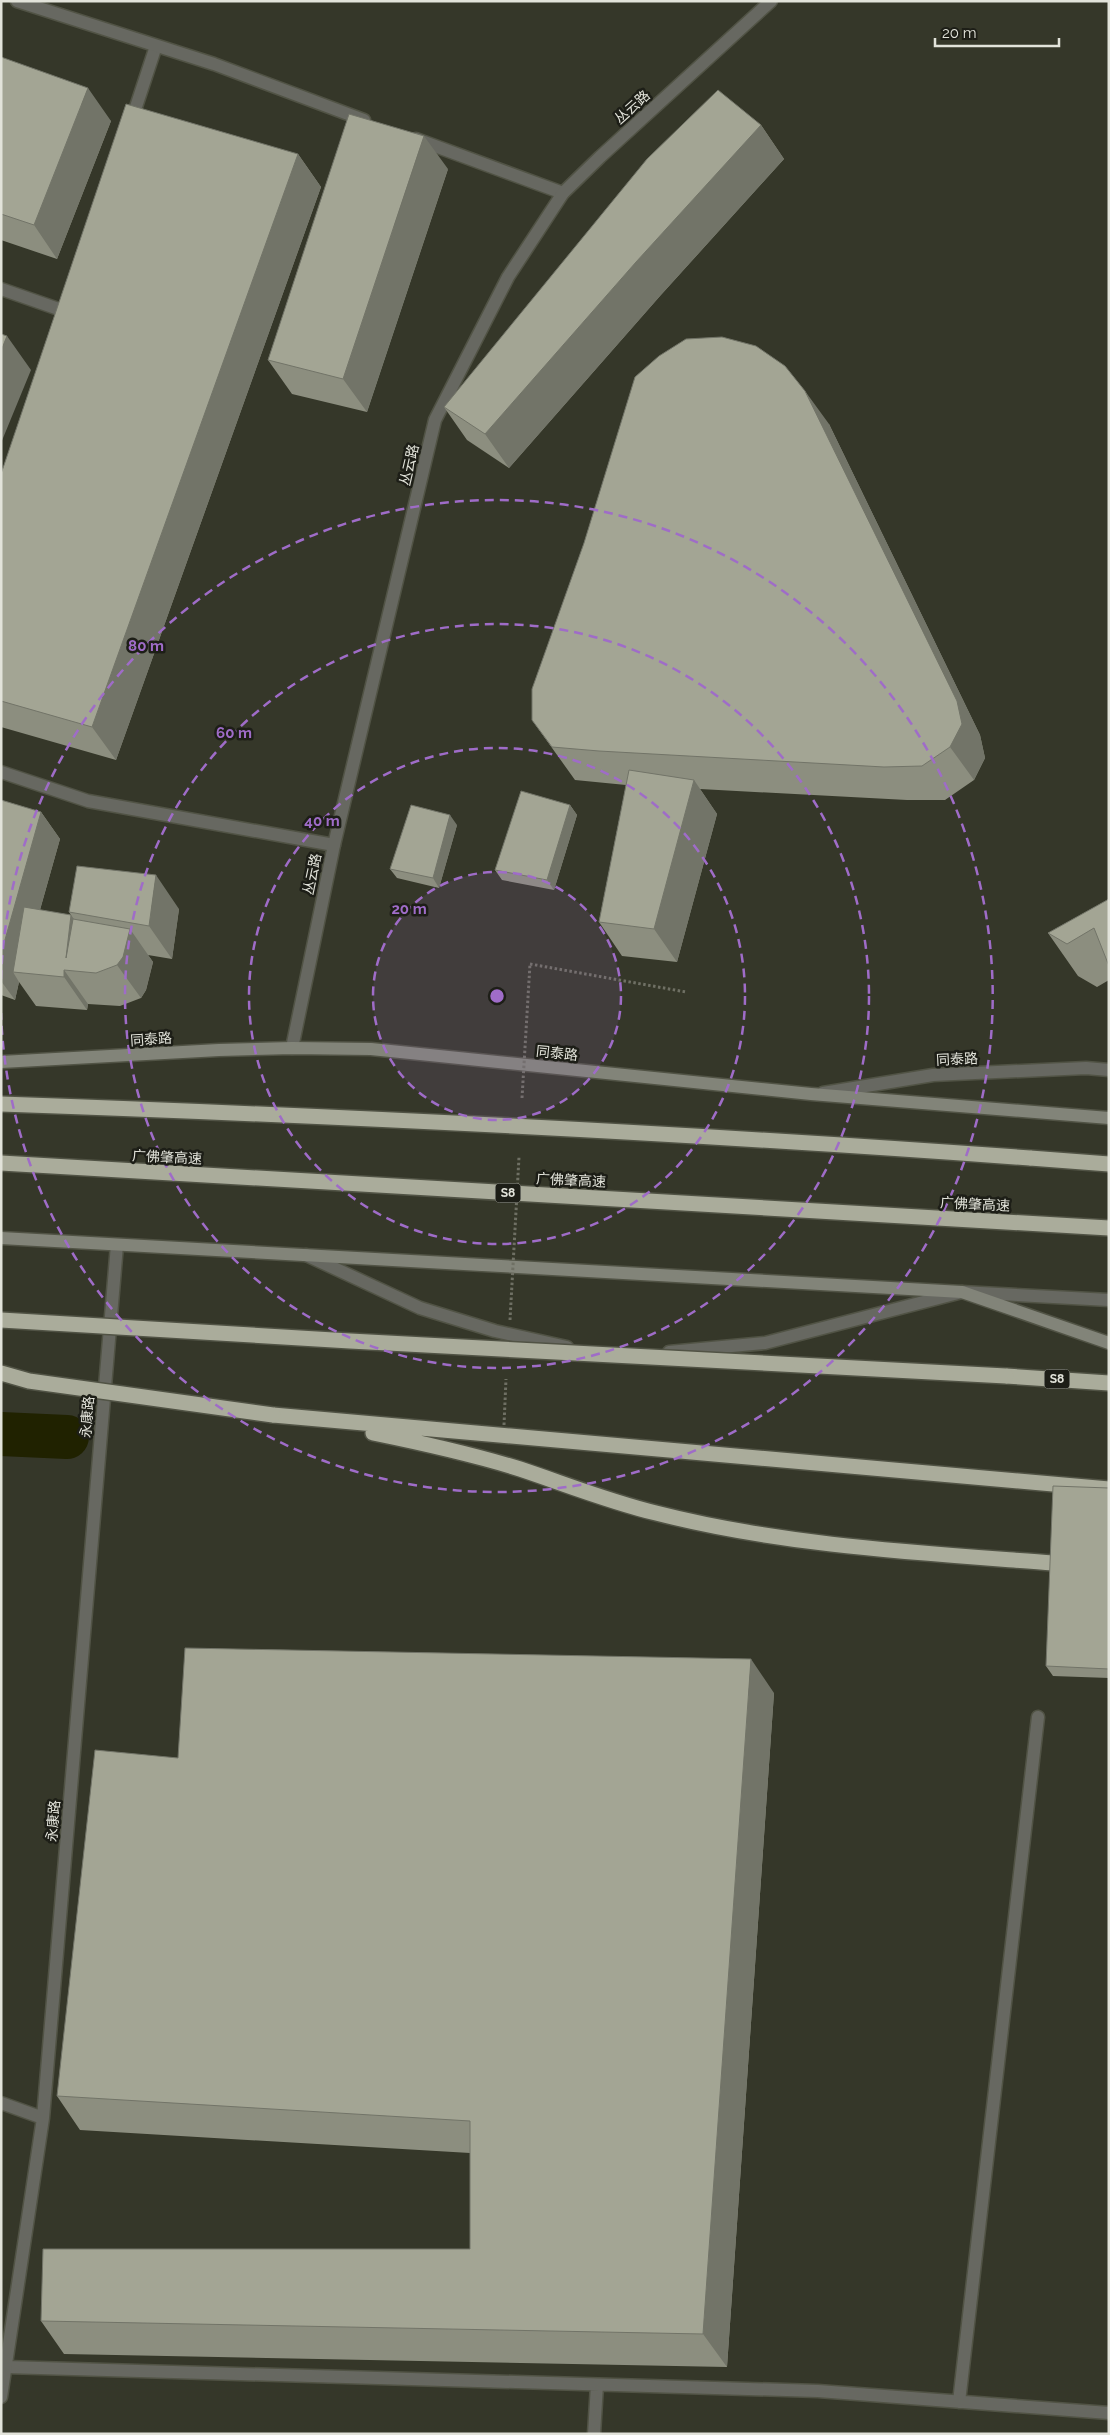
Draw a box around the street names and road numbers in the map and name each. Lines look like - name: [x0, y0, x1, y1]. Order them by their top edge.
- street label: 丛云路: [611, 87, 653, 127]
- street label: 丛云路: [396, 443, 422, 487]
- street label: 丛云路: [300, 852, 324, 896]
- street label: 同泰路: [129, 1030, 173, 1048]
- street label: 同泰路: [535, 1043, 579, 1063]
- street label: 同泰路: [936, 1050, 978, 1068]
- street label: 广佛肇高速: [132, 1147, 202, 1167]
- street label: 广佛肇高速: [536, 1170, 606, 1190]
- road number: S8: [496, 1184, 520, 1202]
- street label: 广佛肇高速: [940, 1194, 1010, 1214]
- road number: S8: [1044, 1370, 1070, 1388]
- street label: 永康路: [77, 1395, 97, 1439]
- street label: 永康路: [43, 1799, 63, 1843]

